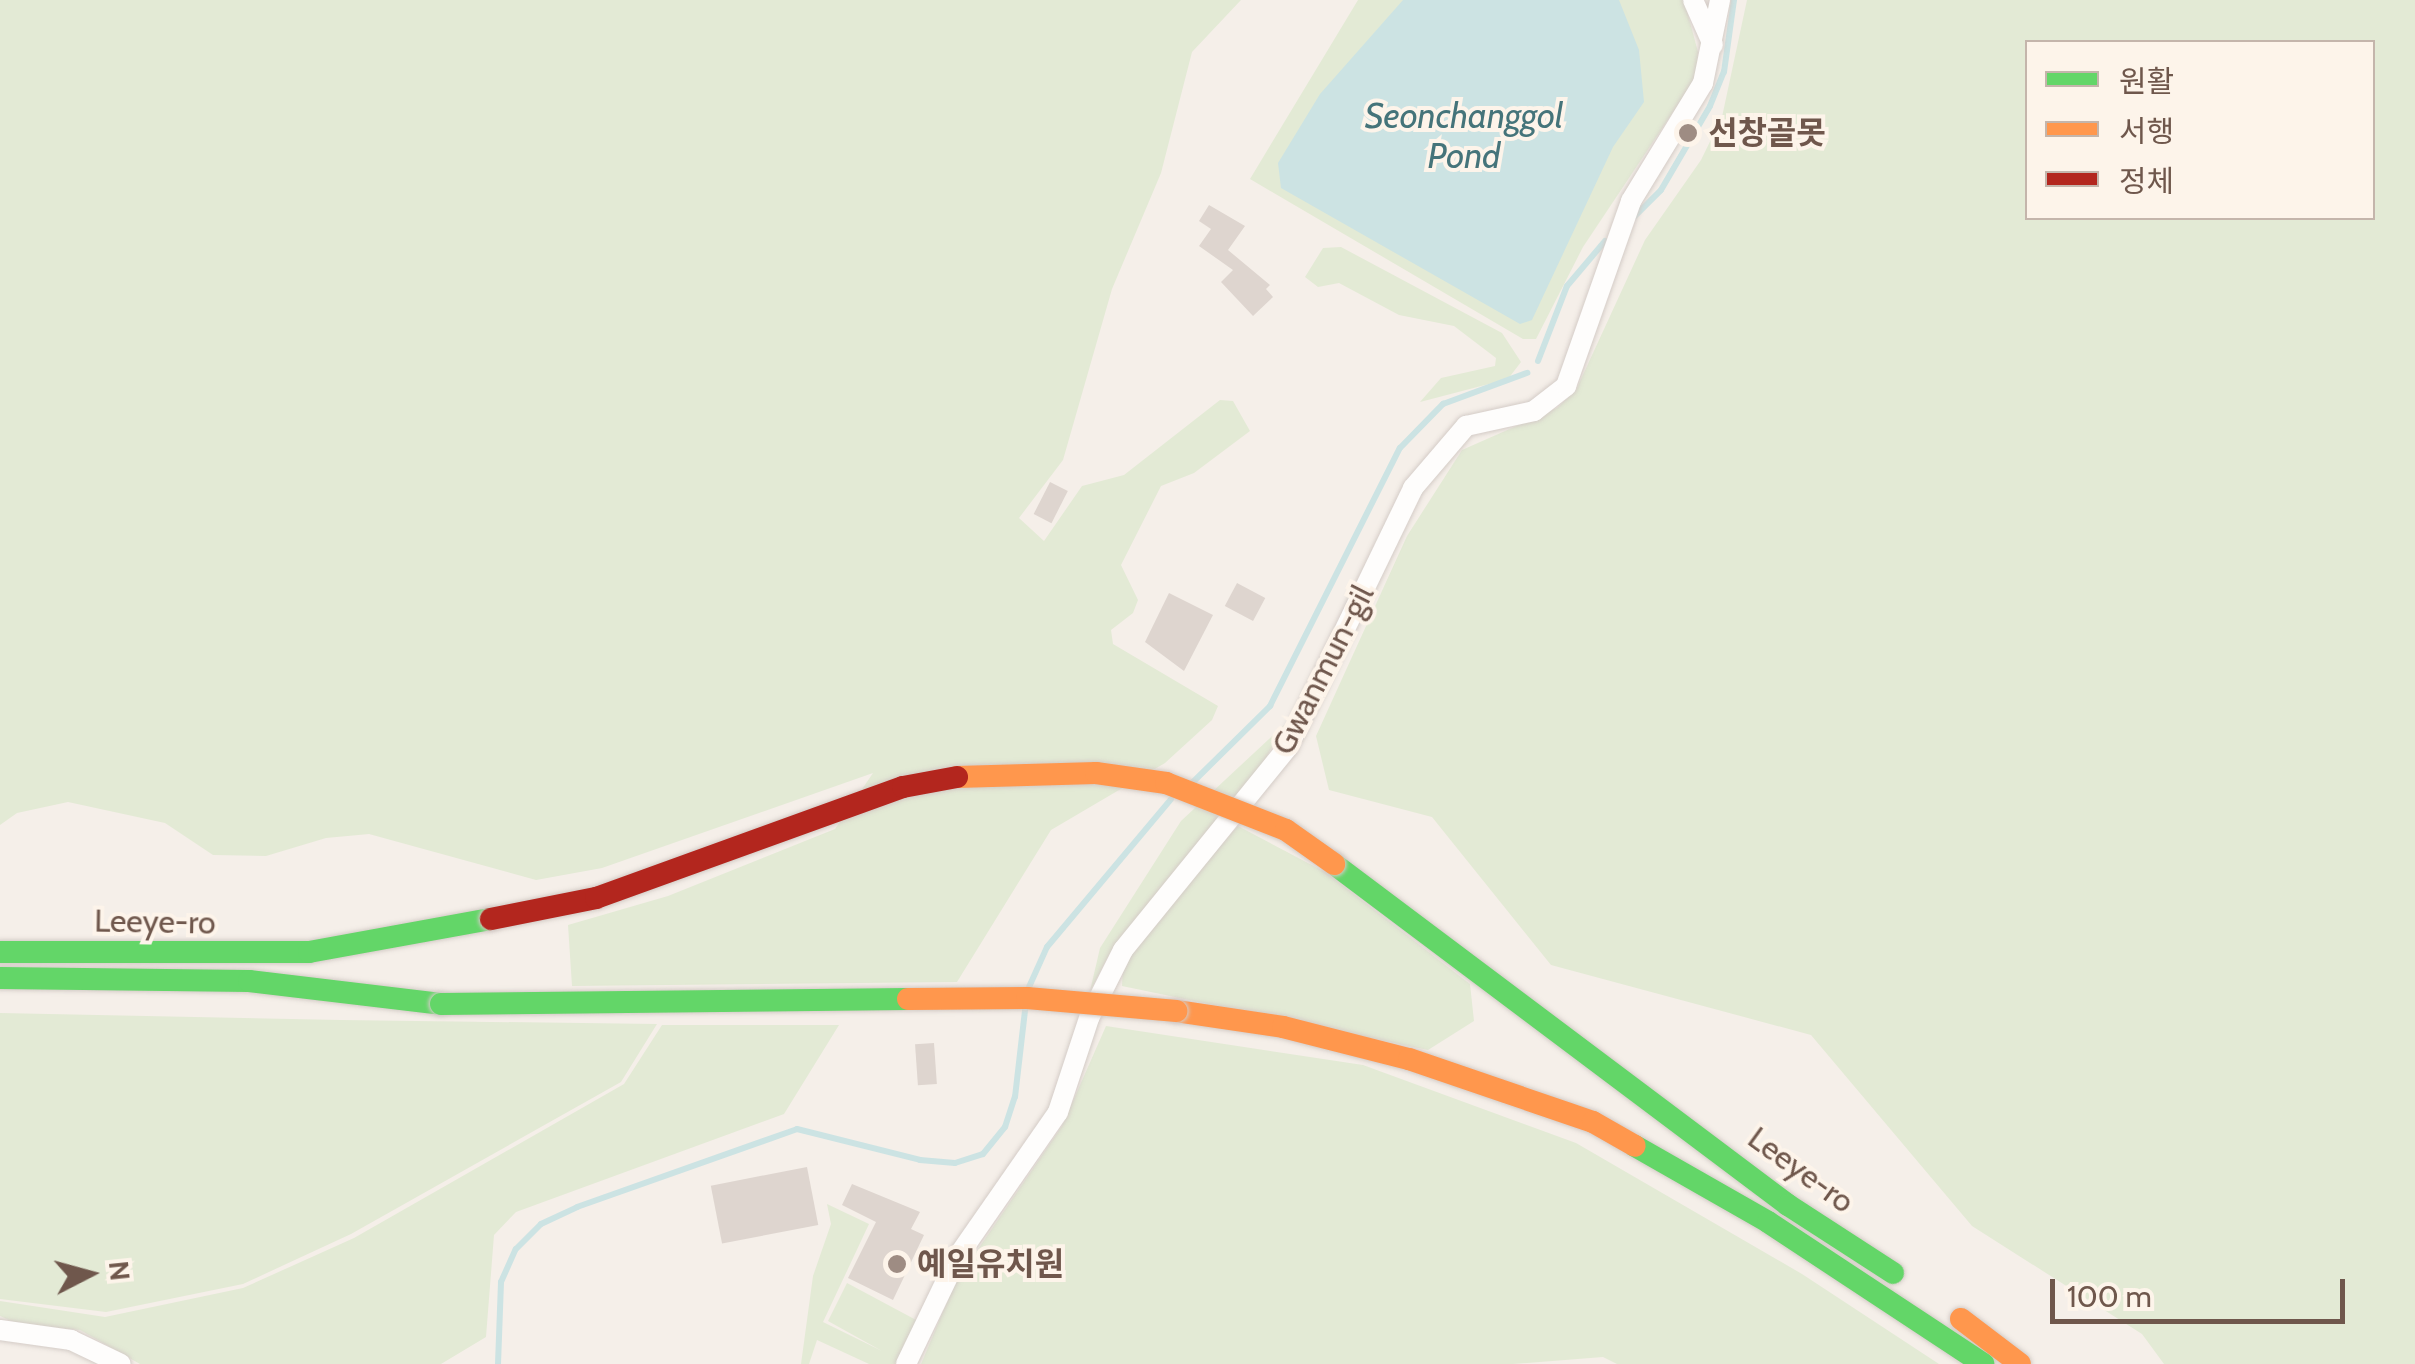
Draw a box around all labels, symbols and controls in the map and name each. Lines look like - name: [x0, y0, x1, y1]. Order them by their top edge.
- legend: [2025, 40, 2375, 220]
- text: 원활: [2119, 63, 2174, 100]
- water label: Seonchanggol Pond: [1365, 95, 1563, 177]
- text: 서행: [2119, 113, 2174, 150]
- place label: 선창골못: [1708, 114, 1826, 152]
- marker: 선창골못: [1677, 122, 1699, 144]
- text: 정체: [2119, 163, 2174, 200]
- street label: Gwanmun-gil: [1264, 579, 1382, 761]
- street label: Leeye-ro: [94, 902, 216, 942]
- street label: Leeye-ro: [1741, 1119, 1861, 1221]
- north arrow: [40, 1224, 140, 1324]
- place label: 예일유치원: [917, 1245, 1064, 1283]
- marker: 예일유치원: [886, 1253, 908, 1275]
- text: N: [102, 1259, 138, 1282]
- scale bar: [2055, 1259, 2350, 1321]
- text: 100 m: [2067, 1278, 2152, 1315]

